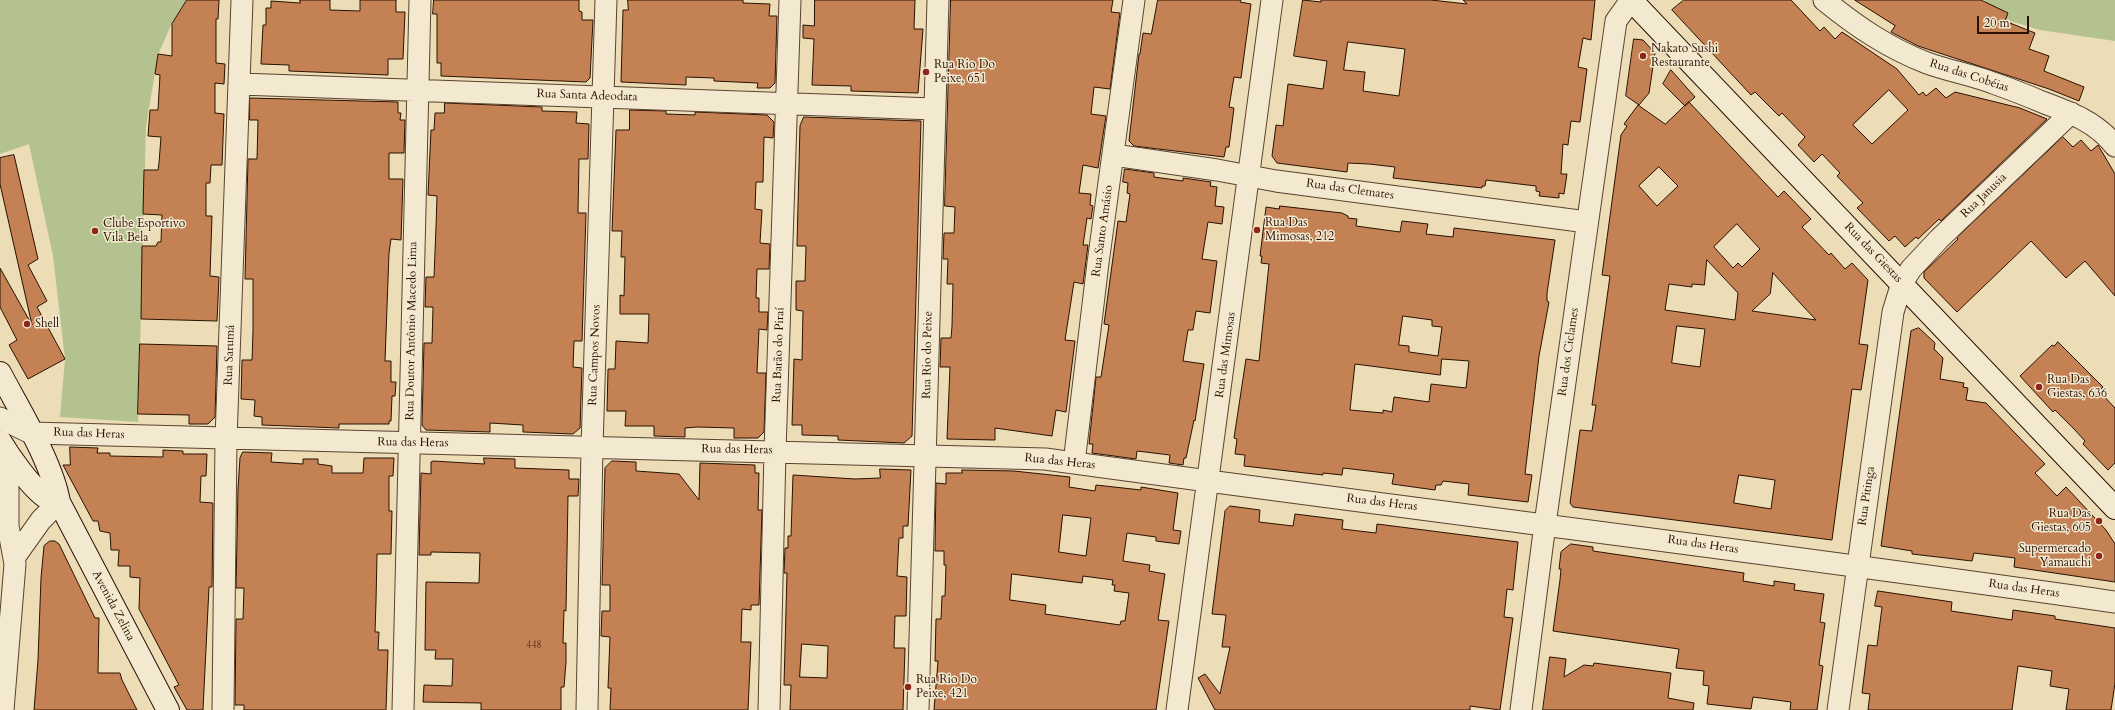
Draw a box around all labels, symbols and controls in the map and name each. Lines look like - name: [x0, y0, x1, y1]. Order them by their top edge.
- scale bar: [1979, 8, 2031, 34]
- text: 20 m: [1984, 15, 2010, 31]
- place label: Nakato Sushi Restaurante: [1651, 42, 1718, 70]
- marker: Nakato Sushi Restaurante: [1638, 51, 1648, 61]
- street label: Rua das Cobéias: [1928, 56, 2010, 96]
- place label: Rua Rio Do Peixe, 651: [934, 58, 995, 86]
- marker: Rua Rio Do Peixe, 651: [921, 67, 931, 77]
- street label: Rua Santa Adeodata: [536, 87, 638, 105]
- street label: Rua Janusia: [1958, 170, 2010, 222]
- street label: Rua das Clemates: [1305, 177, 1395, 203]
- street label: Rua Santo Amásio: [1089, 184, 1117, 278]
- place label: Rua Das Mimosas, 212: [1265, 216, 1334, 244]
- place label: Clube Esportivo Vila Bela: [103, 217, 185, 245]
- street label: Rua das Giestas: [1841, 220, 1905, 286]
- marker: Rua Das Mimosas, 212: [1252, 225, 1262, 235]
- marker: Clube Esportivo Vila Bela: [90, 226, 100, 236]
- street label: Rua Doutor Antônio Macedo Lima: [403, 241, 421, 421]
- street label: Rua Campos Novos: [586, 304, 604, 406]
- street label: Rua Barão do Piraí: [770, 307, 788, 403]
- street label: Rua dos Ciclames: [1556, 307, 1582, 397]
- street label: Rua Rio do Peixe: [920, 311, 936, 399]
- street label: Rua das Mimosas: [1213, 311, 1239, 399]
- place label: Shell: [35, 317, 59, 331]
- marker: Shell: [22, 319, 32, 329]
- street label: Rua Sarumá: [222, 324, 238, 386]
- place label: Rua Das Giestas, 636: [2047, 373, 2107, 401]
- marker: Rua Das Giestas, 636: [2034, 382, 2044, 392]
- street label: Rua das Heras: [53, 426, 125, 442]
- street label: Rua das Heras: [377, 435, 449, 451]
- street label: Rua das Heras: [701, 442, 773, 458]
- street label: Rua das Heras: [1024, 451, 1096, 473]
- street label: Rua Pitinga: [1856, 465, 1878, 527]
- street label: Rua das Heras: [1346, 492, 1418, 514]
- place label: Rua Das Giestas, 605: [2031, 507, 2091, 535]
- marker: Rua Das Giestas, 605: [2094, 516, 2104, 526]
- street label: Rua das Heras: [1667, 533, 1739, 557]
- place label: Supermercado Yamauchi: [2019, 542, 2091, 570]
- marker: Supermercado Yamauchi: [2094, 551, 2104, 561]
- street label: Avenida Zelina: [88, 568, 138, 644]
- street label: Rua das Heras: [1988, 577, 2060, 601]
- house number: 448: [526, 640, 542, 652]
- place label: Rua Rio Do Peixe, 421: [916, 673, 977, 701]
- marker: Rua Rio Do Peixe, 421: [903, 682, 913, 692]

